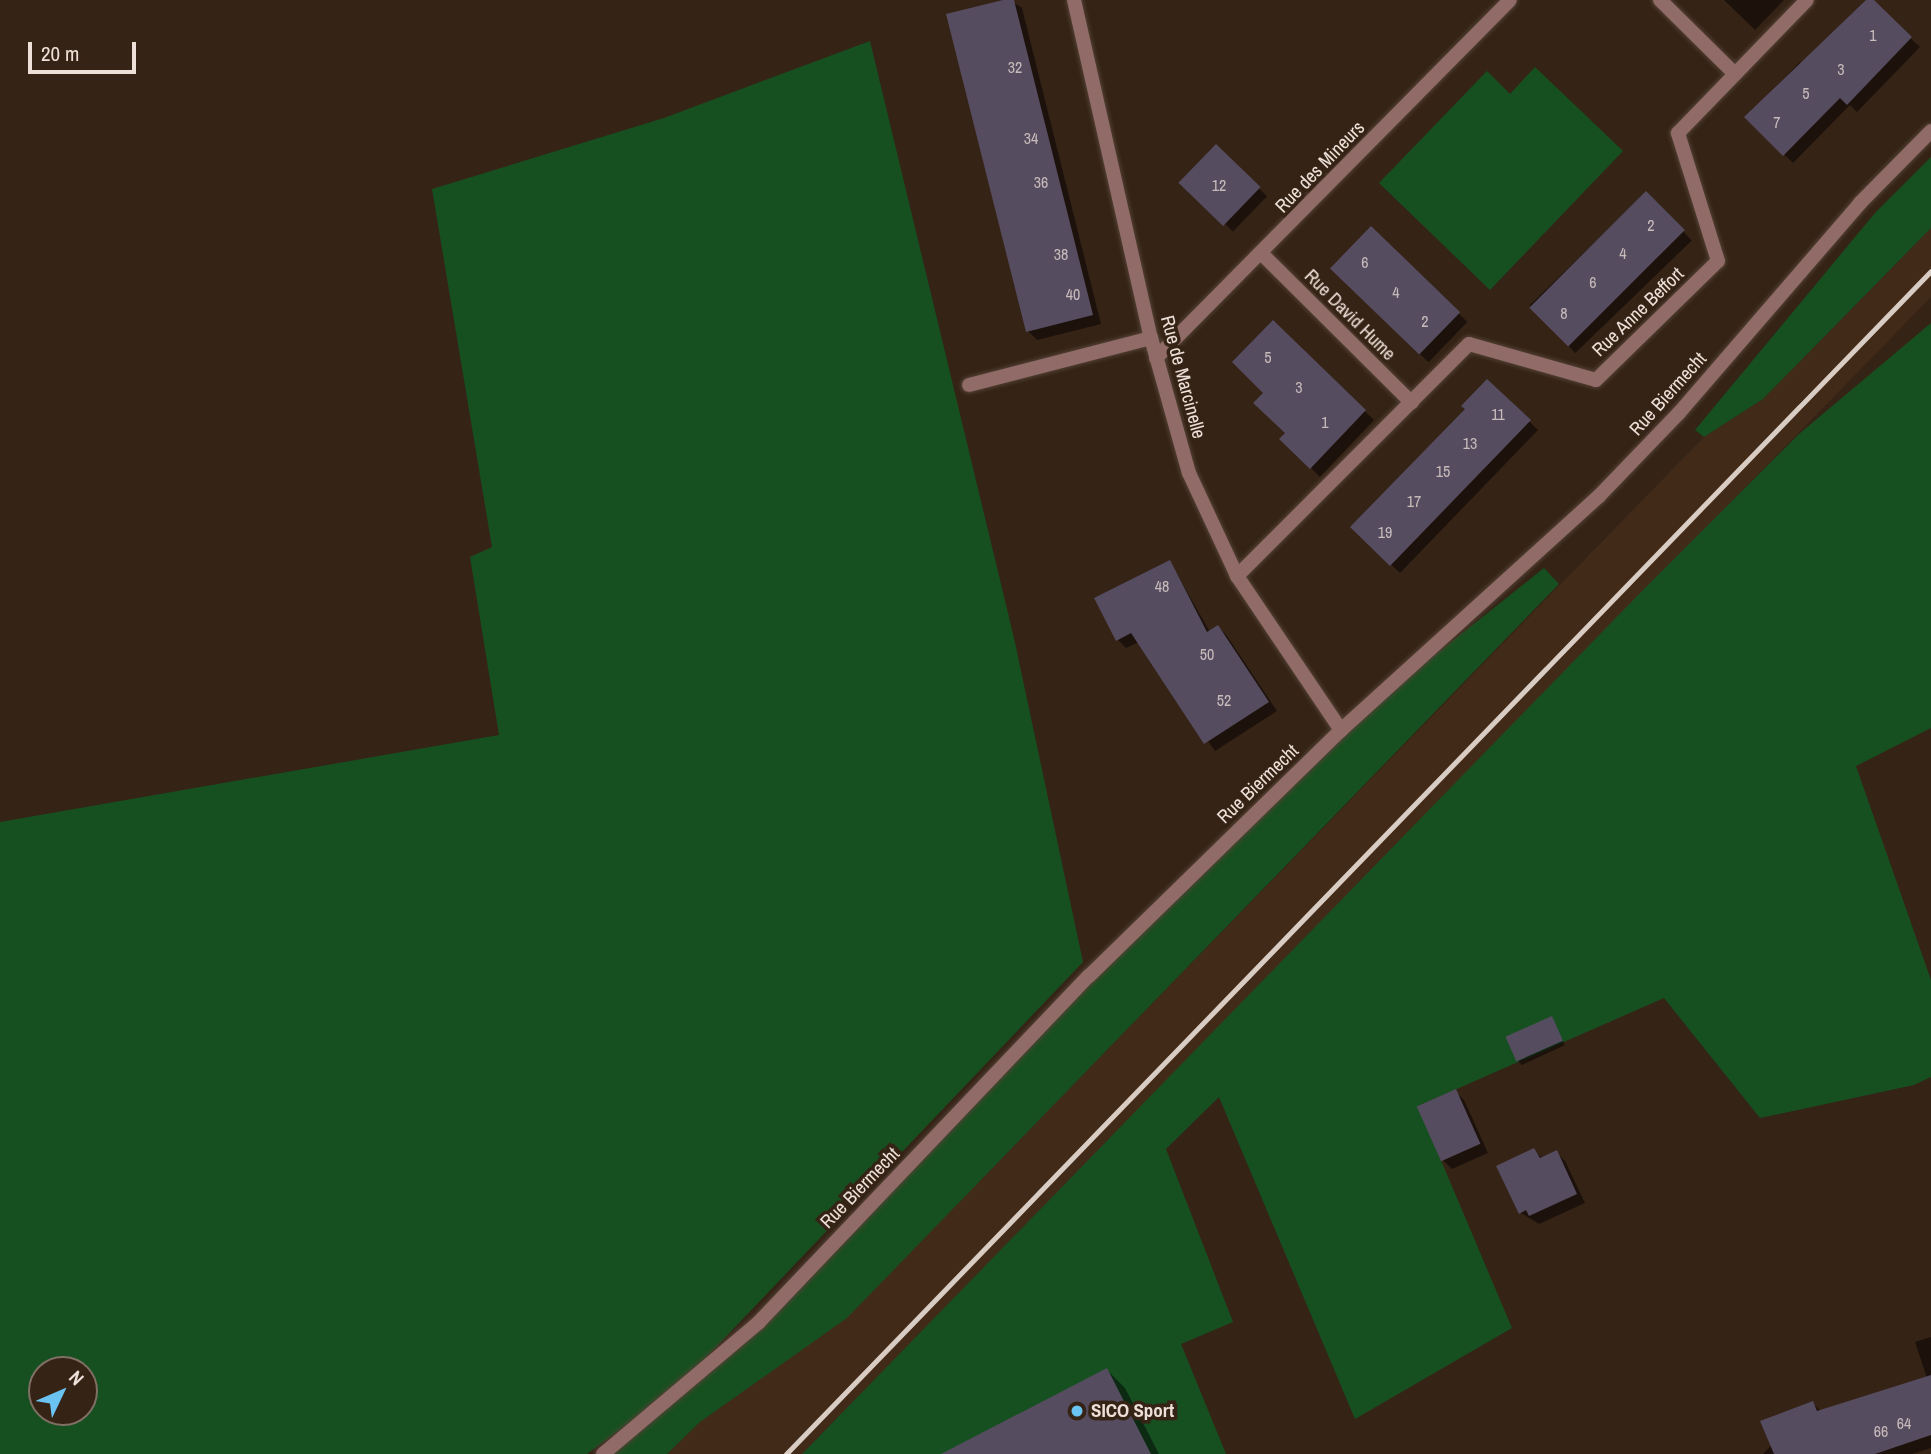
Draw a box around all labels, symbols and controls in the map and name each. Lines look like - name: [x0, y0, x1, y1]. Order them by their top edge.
- house number: 1: [1869, 25, 1877, 45]
- scale bar: [32, 28, 140, 72]
- text: 20 m: [41, 39, 79, 68]
- house number: 32: [1008, 57, 1022, 77]
- house number: 3: [1837, 59, 1845, 79]
- house number: 5: [1802, 83, 1810, 103]
- house number: 7: [1773, 112, 1781, 132]
- street label: Rue des Mineurs: [1271, 116, 1369, 218]
- house number: 34: [1024, 128, 1038, 148]
- house number: 36: [1034, 172, 1048, 192]
- house number: 12: [1212, 175, 1226, 195]
- house number: 2: [1647, 215, 1655, 235]
- house number: 4: [1619, 243, 1627, 263]
- house number: 38: [1054, 244, 1068, 264]
- house number: 6: [1361, 252, 1369, 272]
- street label: Rue Anne Beffort: [1587, 262, 1689, 362]
- street label: Rue David Hume: [1300, 265, 1400, 365]
- house number: 6: [1589, 272, 1597, 292]
- house number: 4: [1392, 282, 1400, 302]
- house number: 40: [1066, 284, 1080, 304]
- house number: 8: [1560, 303, 1568, 323]
- house number: 2: [1421, 311, 1429, 331]
- street label: Rue de Marcinelle: [1156, 313, 1210, 441]
- house number: 5: [1264, 347, 1272, 367]
- street label: Rue Biermecht: [1625, 348, 1711, 440]
- house number: 3: [1295, 377, 1303, 397]
- house number: 11: [1491, 404, 1505, 424]
- house number: 1: [1321, 412, 1329, 432]
- house number: 13: [1463, 433, 1477, 453]
- house number: 15: [1436, 461, 1450, 481]
- house number: 17: [1407, 491, 1421, 511]
- house number: 19: [1378, 522, 1392, 542]
- house number: 48: [1155, 576, 1169, 596]
- house number: 50: [1200, 644, 1214, 664]
- house number: 52: [1217, 690, 1231, 710]
- street label: Rue Biermecht: [1213, 740, 1303, 828]
- street label: Rue Biermecht: [816, 1143, 904, 1233]
- north arrow: [28, 1356, 98, 1426]
- text: N: [63, 1365, 90, 1391]
- place label: SICO Sport: [1091, 1400, 1174, 1422]
- marker: SICO Sport: [1069, 1403, 1085, 1419]
- house number: 64: [1897, 1413, 1911, 1433]
- house number: 66: [1874, 1421, 1888, 1441]

